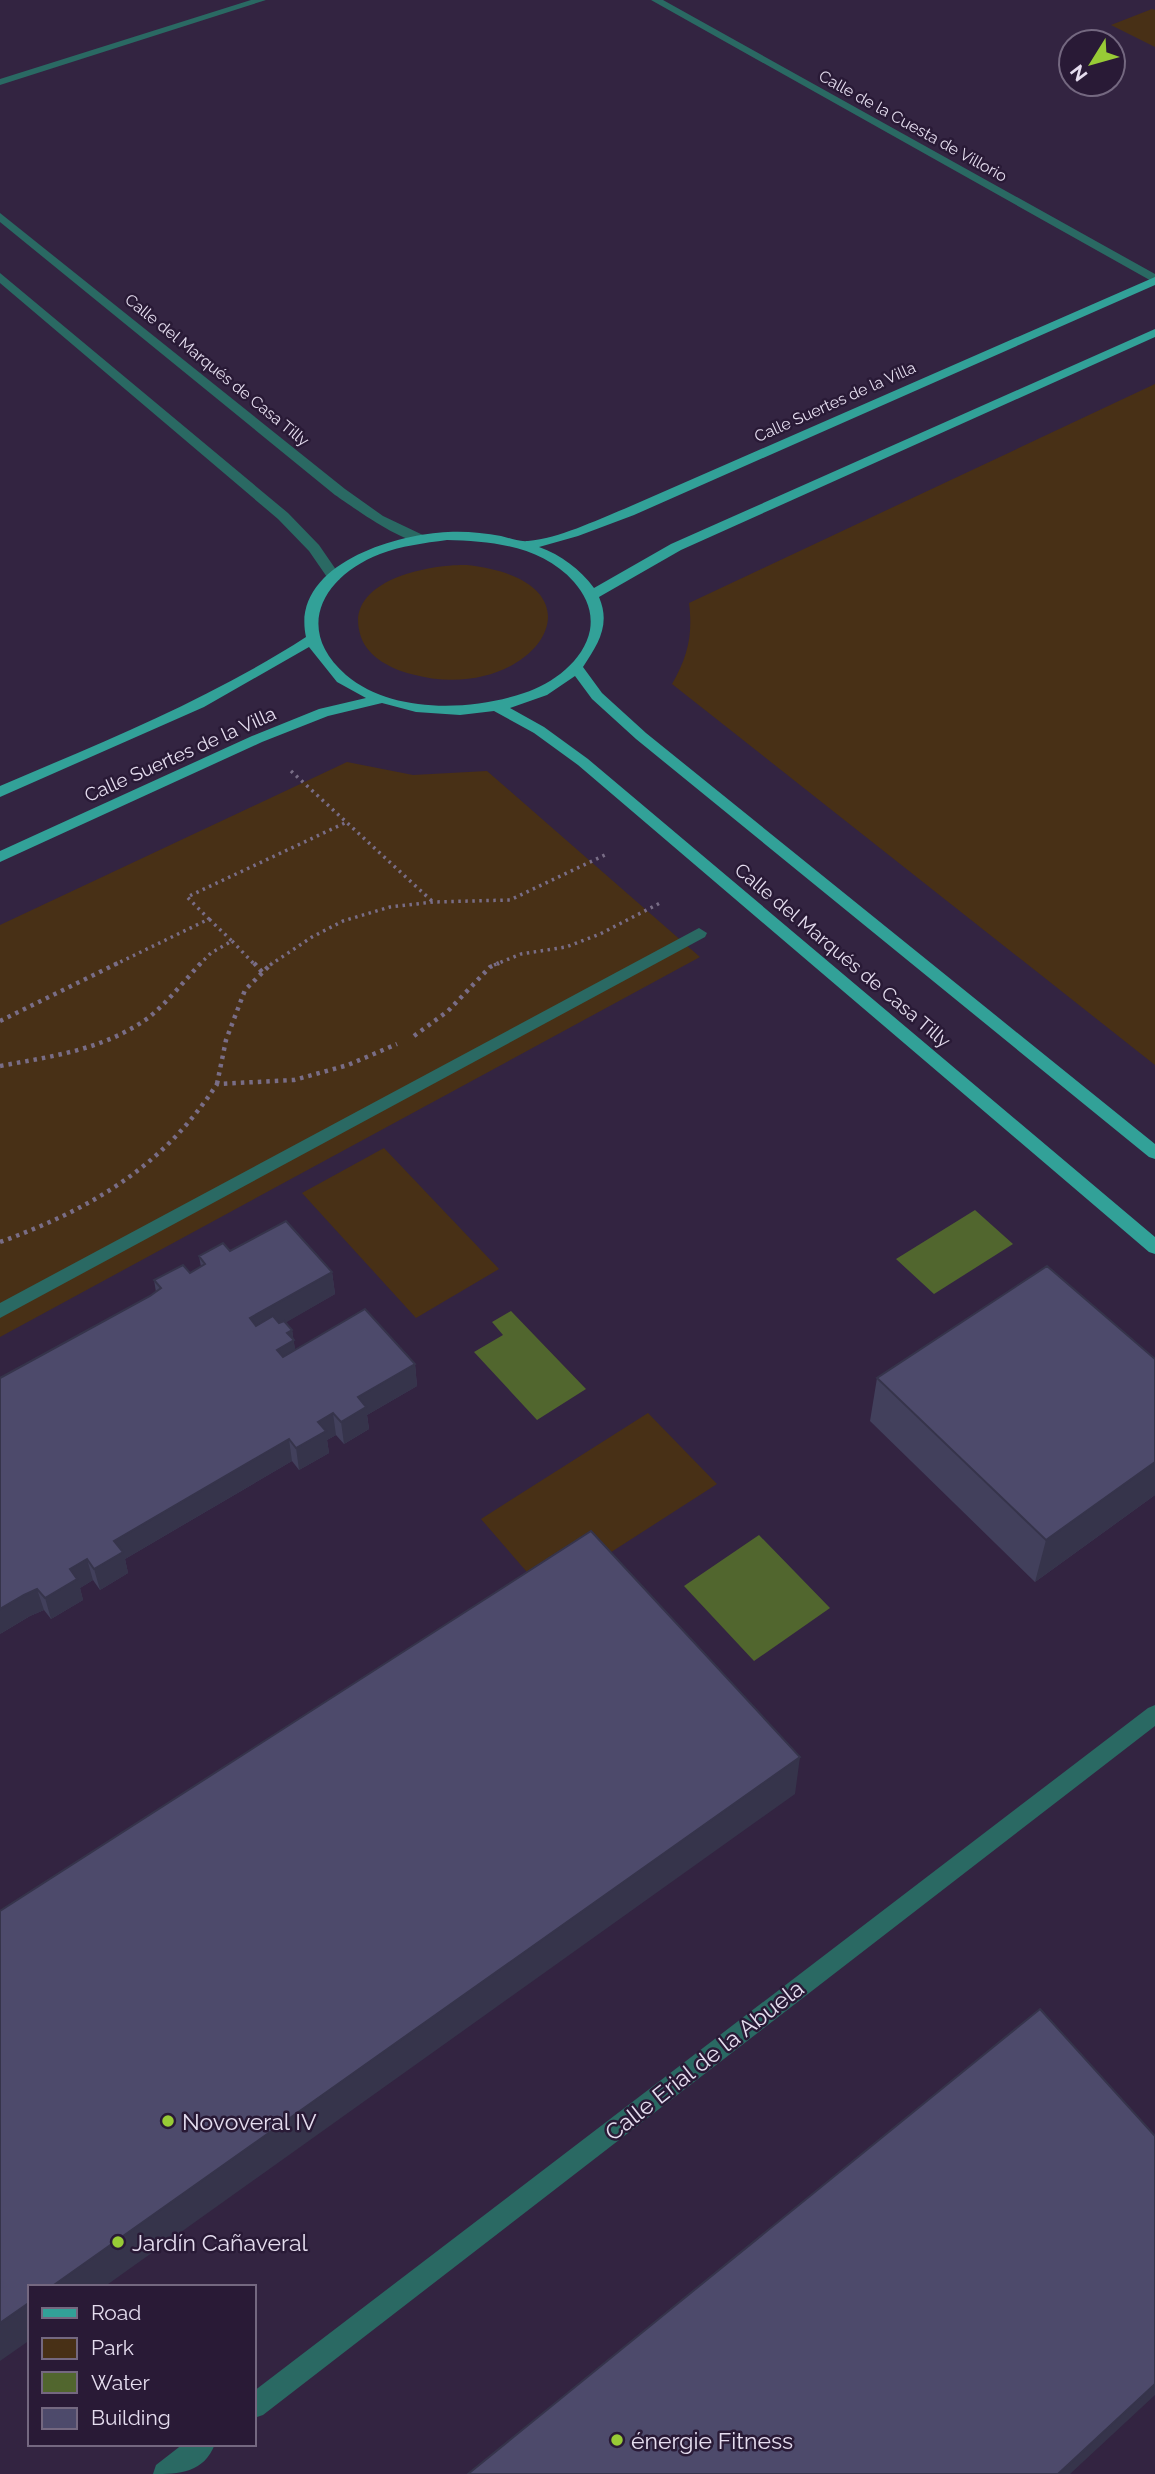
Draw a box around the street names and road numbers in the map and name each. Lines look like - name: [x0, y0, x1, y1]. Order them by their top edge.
- street label: Calle de la Cuesta de Villorio: [816, 66, 1010, 186]
- street label: Calle del Marqués de Casa Tilly: [121, 290, 313, 450]
- street label: Calle Suertes de la Villa: [752, 358, 918, 446]
- street label: Calle Suertes de la Villa: [81, 702, 279, 806]
- street label: Calle del Marqués de Casa Tilly: [731, 858, 955, 1052]
- street label: Calle Erial de la Abuela: [599, 1974, 809, 2146]

